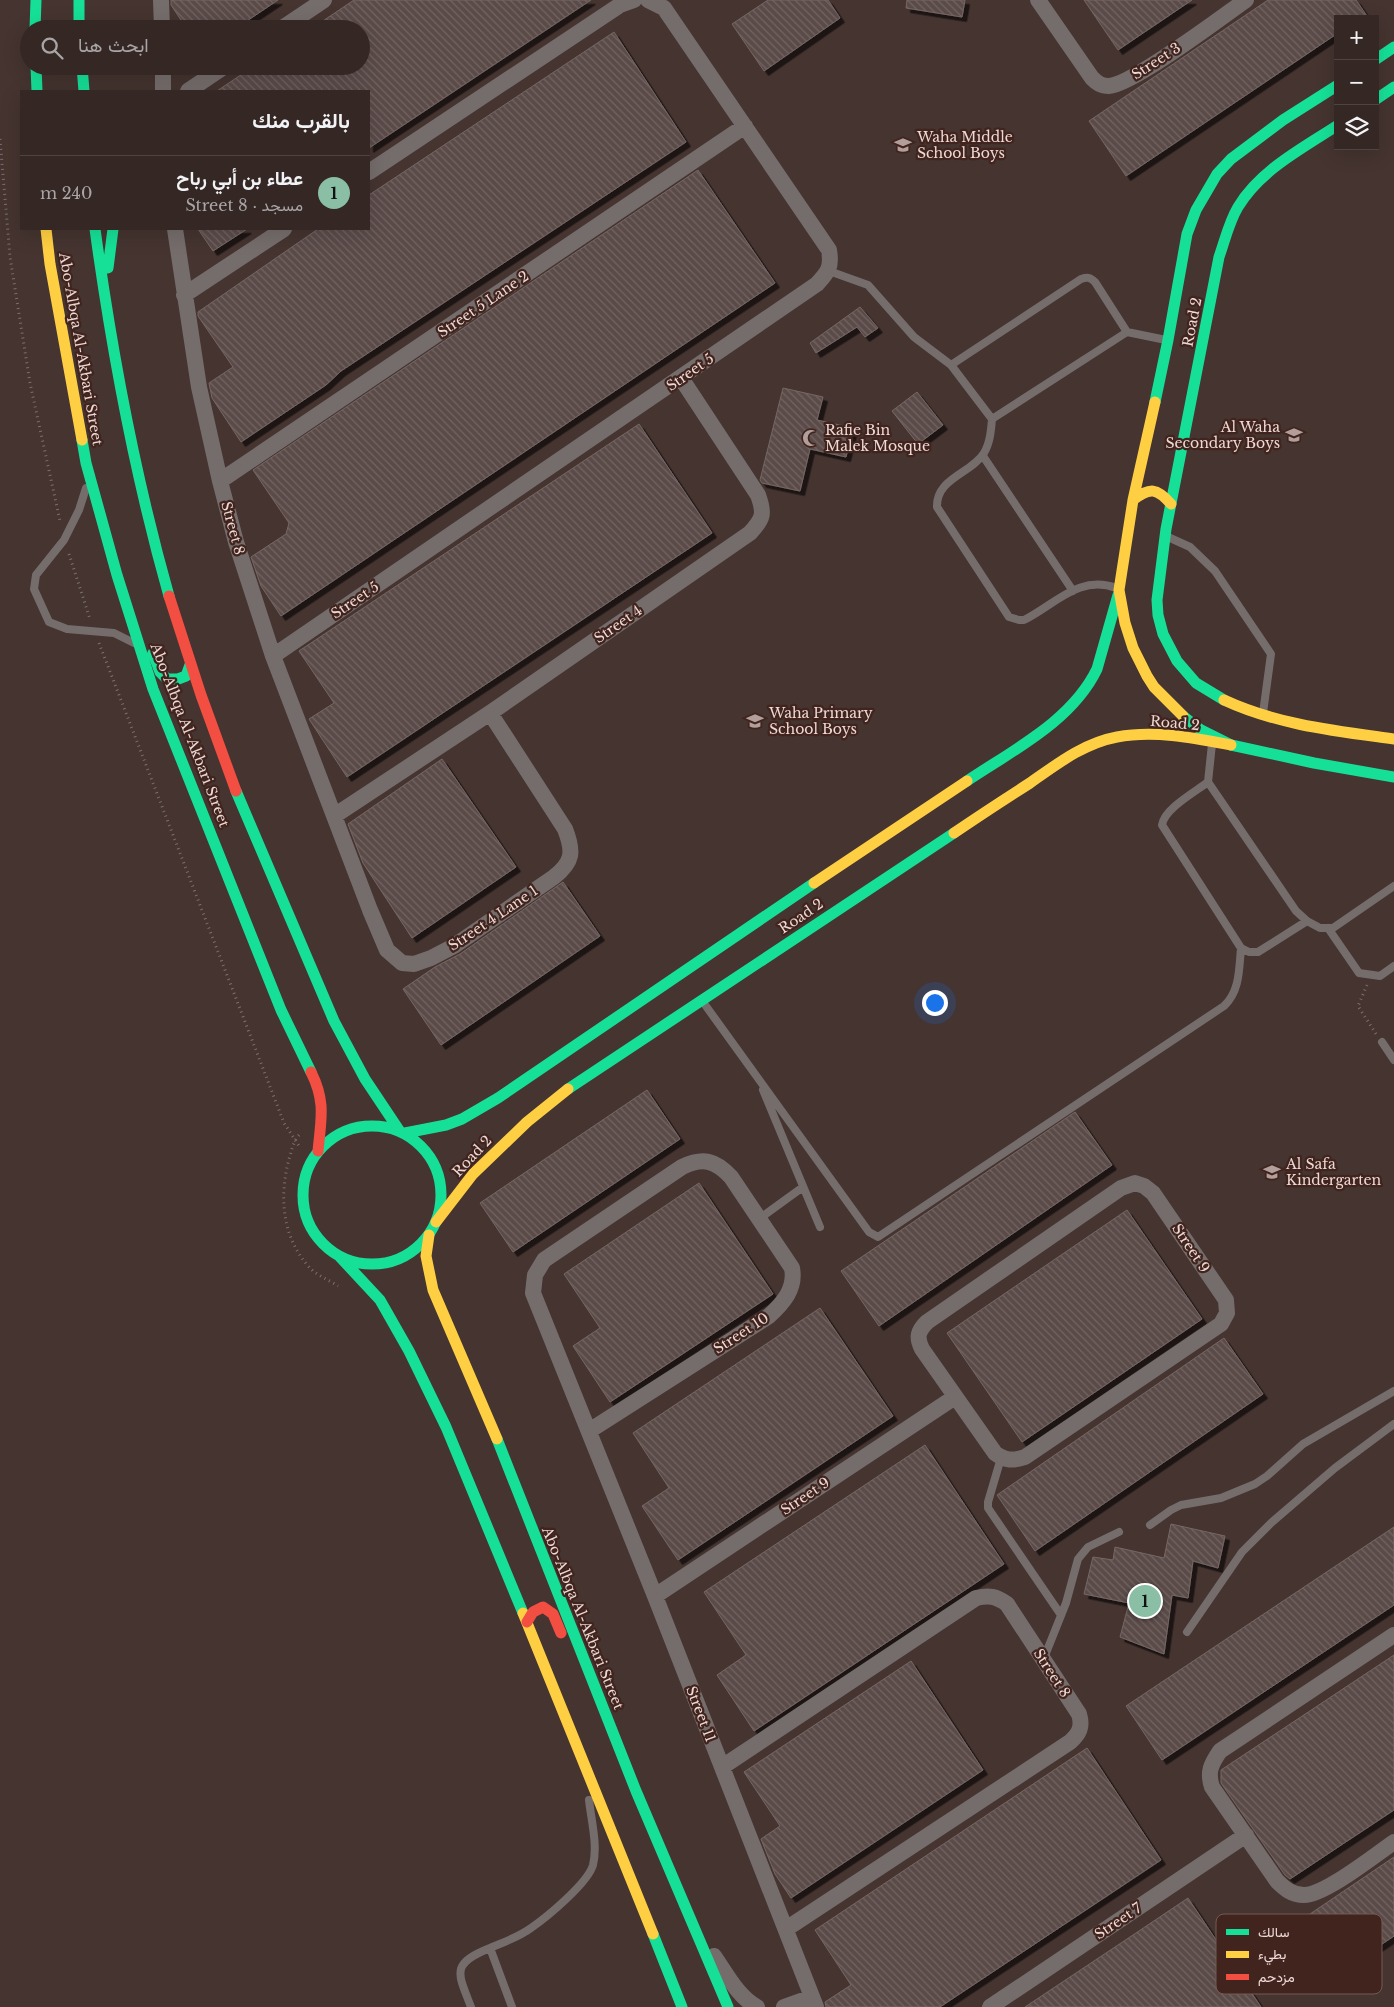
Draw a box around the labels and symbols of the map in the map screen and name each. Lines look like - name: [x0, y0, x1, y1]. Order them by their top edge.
- street label: Street 3: [1128, 39, 1184, 83]
- place label: Waha Middle School Boys: [916, 128, 1013, 162]
- school or university icon: Waha Middle School Boys: [893, 135, 913, 155]
- street label: Abo-Albqa Al-Akbari Street: [55, 250, 107, 448]
- street label: Street 5 Lane 2: [434, 267, 532, 341]
- street label: Road 2: [1178, 296, 1206, 348]
- street label: Street 5: [663, 349, 717, 395]
- place label: Al Waha Secondary Boys: [1166, 418, 1280, 452]
- place label: Rafie Bin Malek Mosque: [825, 421, 930, 455]
- school or university icon: Al Waha Secondary Boys: [1284, 425, 1304, 445]
- mosque icon: Rafie Bin Malek Mosque: [801, 428, 821, 448]
- street label: Street 8: [217, 499, 249, 557]
- street label: Street 5: [328, 577, 382, 623]
- street label: Street 4: [591, 601, 645, 647]
- street label: Abo-Albqa Al-Akbari Street: [146, 640, 234, 830]
- place label: Waha Primary School Boys: [768, 704, 873, 738]
- school or university icon: Waha Primary School Boys: [745, 711, 765, 731]
- street label: Road 2: [1149, 712, 1201, 734]
- street label: Street 4 Lane 1: [445, 881, 541, 955]
- street label: Road 2: [775, 895, 827, 937]
- your location: [922, 990, 948, 1016]
- street label: Road 2: [448, 1132, 496, 1180]
- place label: Al Safa Kindergarten: [1285, 1155, 1382, 1189]
- school or university icon: Al Safa Kindergarten: [1262, 1162, 1282, 1182]
- street label: Street 9: [1168, 1220, 1214, 1276]
- street label: Street 10: [710, 1308, 772, 1358]
- street label: Street 9: [777, 1473, 833, 1519]
- street label: Abo-Albqa Al-Akbari Street: [538, 1523, 628, 1713]
- pin: 1: [1129, 1582, 1161, 1620]
- street label: Street 8: [1030, 1645, 1074, 1701]
- street label: Street 11: [682, 1683, 720, 1745]
- street label: Street 7: [1091, 1898, 1146, 1943]
- legend: [1216, 1914, 1382, 1994]
- text: سالك: [1258, 1923, 1289, 1941]
- text: بطيء: [1258, 1945, 1286, 1966]
- text: مزدحم: [1258, 1968, 1295, 1986]

